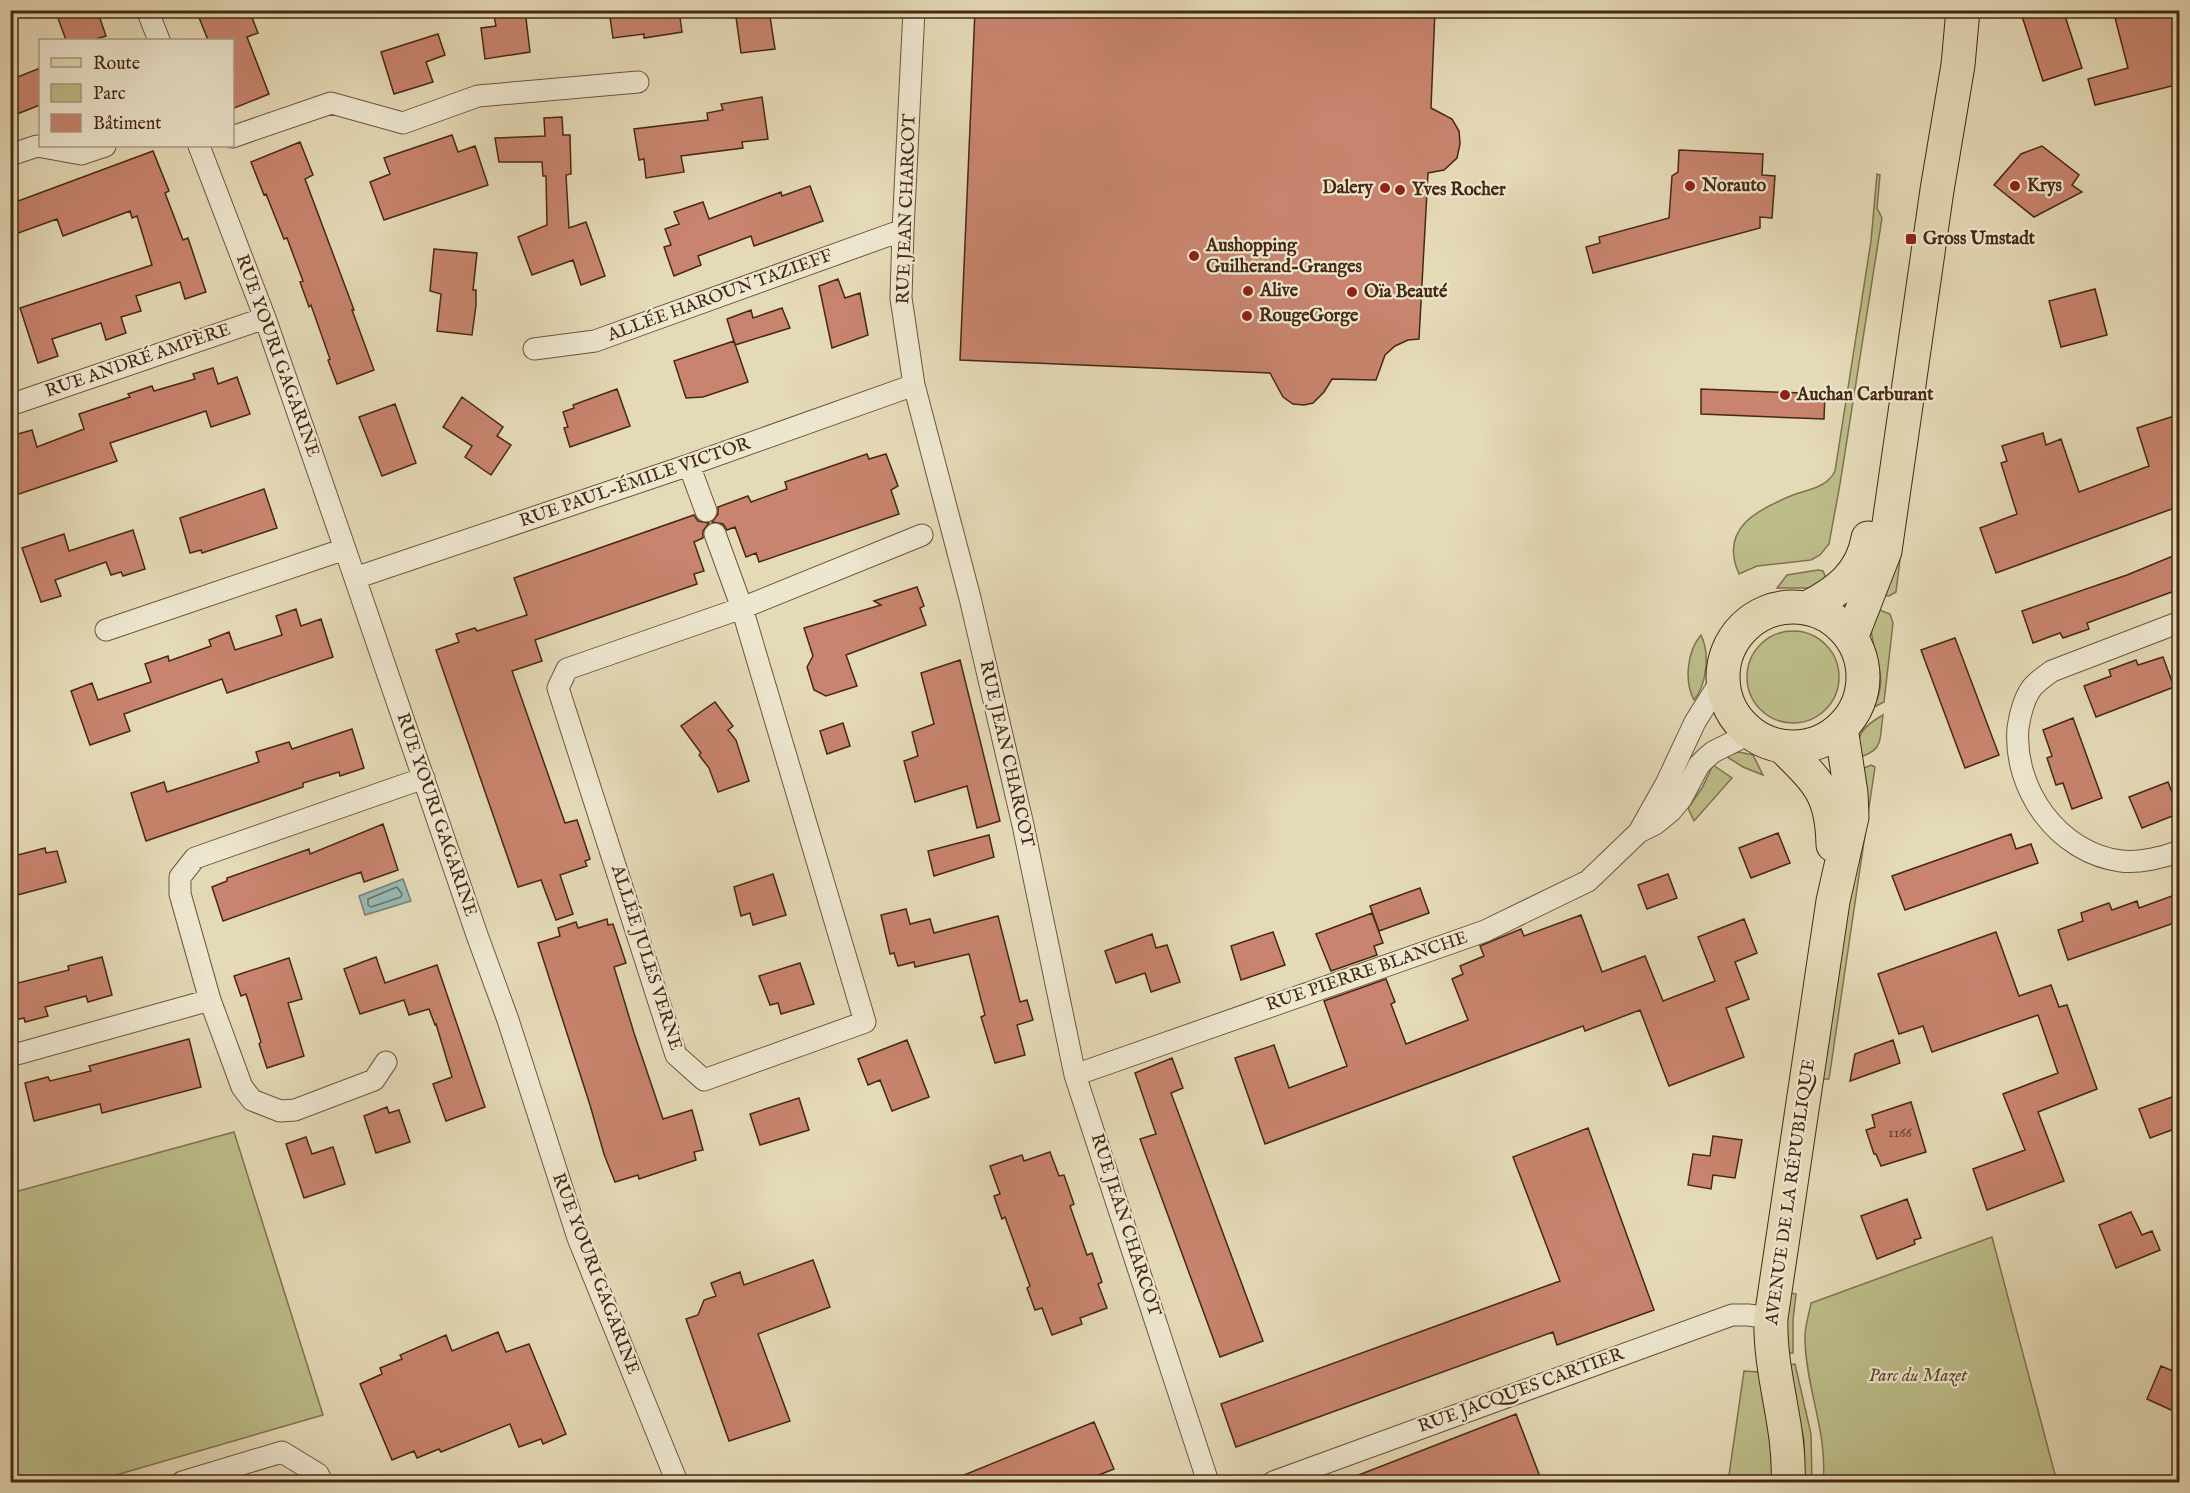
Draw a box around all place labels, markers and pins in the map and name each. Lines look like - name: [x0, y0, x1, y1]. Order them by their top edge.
- place label: Norauto: [1701, 175, 1767, 198]
- place label: Krys: [2027, 175, 2062, 198]
- place label: Dalery: [1322, 177, 1374, 200]
- place label: Yves Rocher: [1412, 179, 1506, 202]
- marker: Norauto: [1683, 179, 1697, 193]
- marker: Krys: [2008, 179, 2022, 193]
- marker: Dalery: [1378, 181, 1392, 195]
- marker: Yves Rocher: [1393, 183, 1407, 197]
- place label: Gross Umstadt: [1923, 228, 2036, 251]
- marker: Gross Umstadt: [1904, 232, 1918, 246]
- place label: Aushopping Guilherand-Granges: [1205, 235, 1362, 279]
- marker: Aushopping Guilherand-Granges: [1187, 249, 1201, 263]
- place label: Alive: [1259, 280, 1299, 303]
- place label: Oïa Beauté: [1364, 281, 1448, 304]
- marker: Alive: [1241, 284, 1255, 298]
- marker: Oïa Beauté: [1345, 285, 1359, 299]
- place label: RougeGorge: [1259, 305, 1359, 328]
- marker: RougeGorge: [1240, 309, 1254, 323]
- place label: Auchan Carburant: [1796, 384, 1934, 407]
- marker: Auchan Carburant: [1778, 388, 1792, 402]

